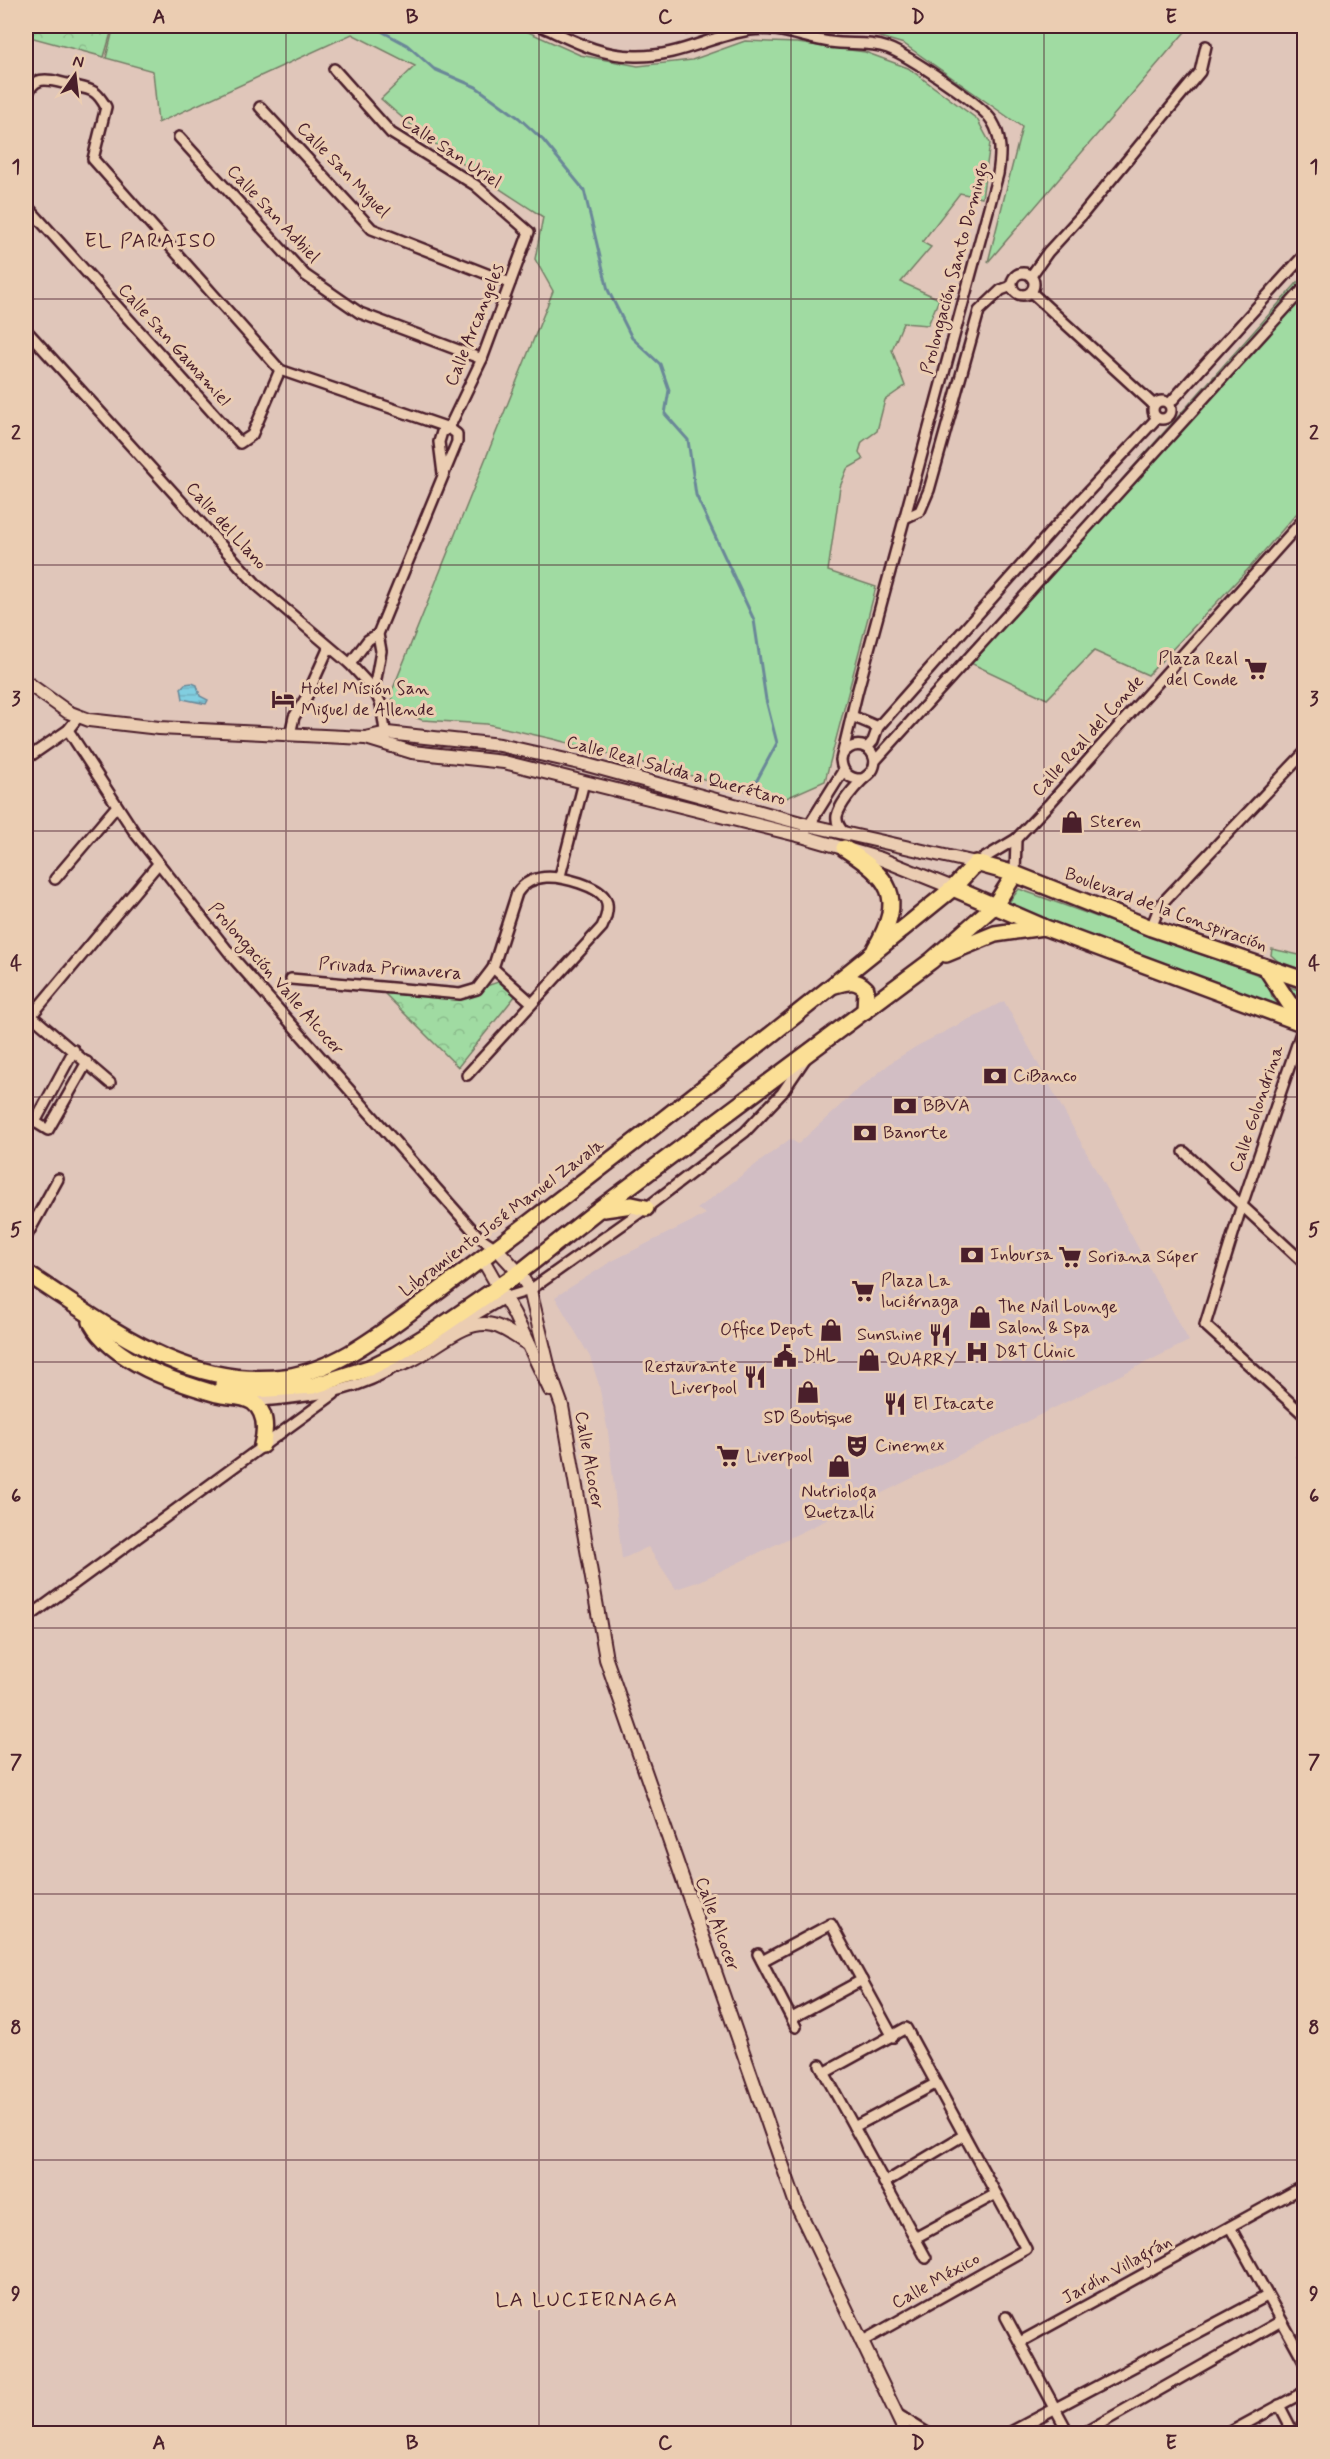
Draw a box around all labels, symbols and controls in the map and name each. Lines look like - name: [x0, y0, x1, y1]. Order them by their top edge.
- text: A: [152, 4, 166, 31]
- text: B: [406, 4, 419, 31]
- text: C: [658, 4, 673, 31]
- text: D: [911, 4, 925, 31]
- text: E: [1165, 4, 1177, 31]
- north arrow: [45, 45, 105, 105]
- text: N: [71, 50, 86, 73]
- street label: Calle San Uriel: [396, 109, 506, 195]
- street label: Calle San Miguel: [291, 117, 395, 223]
- text: 1: [12, 154, 20, 181]
- text: 1: [1310, 154, 1318, 181]
- street label: Prolongación Santo Domingo: [915, 159, 997, 377]
- street label: Calle San Adbiel: [221, 160, 325, 268]
- district label: EL PARAISO: [85, 227, 217, 255]
- street label: Calle Arcangeles: [439, 260, 511, 390]
- street label: Calle San Gamamiel: [112, 278, 236, 412]
- text: 2: [11, 420, 21, 447]
- text: 2: [1309, 420, 1319, 447]
- street label: Calle del Llano: [180, 477, 272, 575]
- place label: Plaza Real del Conde: [1158, 647, 1238, 692]
- supermarket icon: Plaza Real del Conde: [1243, 656, 1269, 682]
- street label: Calle Real del Conde: [1027, 670, 1149, 802]
- place label: Hotel Misión San Miguel de Allende: [301, 677, 435, 724]
- text: 3: [11, 686, 21, 713]
- hotel icon: Hotel Misión San Miguel de Allende: [270, 686, 296, 712]
- text: 3: [1309, 686, 1319, 713]
- street label: Calle Real Salida a Querétaro: [564, 730, 788, 812]
- shop icon: Steren: [1059, 809, 1085, 835]
- place label: Steren: [1090, 810, 1141, 834]
- street label: Boulevard de la Conspiración: [1061, 862, 1271, 958]
- street label: Prolongación Valle Alcocer: [202, 897, 349, 1062]
- text: 4: [10, 951, 22, 978]
- text: 4: [1308, 951, 1320, 978]
- street label: Privada Primavera: [318, 952, 462, 986]
- street label: Calle Golondrina: [1224, 1042, 1290, 1176]
- bank icon: CiBanco: [982, 1063, 1008, 1089]
- place label: CiBanco: [1013, 1064, 1077, 1088]
- bank icon: BBVA: [892, 1093, 918, 1119]
- place label: BBVA: [923, 1094, 970, 1118]
- bank icon: Banorte: [852, 1120, 878, 1146]
- place label: Banorte: [883, 1121, 948, 1145]
- street label: Libramiento José Manuel Zavala: [395, 1133, 609, 1303]
- text: 5: [10, 1217, 22, 1244]
- text: 5: [1308, 1217, 1320, 1244]
- bank icon: Inbursa: [959, 1242, 985, 1268]
- place label: Inbursa: [990, 1243, 1053, 1267]
- supermarket icon: Soriana Súper: [1057, 1244, 1083, 1270]
- place label: Soriana Súper: [1088, 1245, 1198, 1269]
- place label: Plaza La luciérnaga: [881, 1269, 959, 1315]
- supermarket icon: Plaza La luciérnaga: [850, 1278, 876, 1304]
- place label: The Nail Lounge Salon & Spa: [998, 1295, 1118, 1340]
- shop icon: The Nail Lounge Salon & Spa: [967, 1304, 993, 1330]
- shop icon: Office Depot: [818, 1317, 844, 1343]
- place label: Office Depot: [720, 1318, 813, 1342]
- restaurant icon: Sunshine: [927, 1322, 953, 1348]
- place label: Sunshine: [857, 1323, 922, 1347]
- hospital icon: D&T Clinic: [964, 1339, 990, 1365]
- place label: D&T Clinic: [995, 1340, 1075, 1364]
- public building icon: DHL: [772, 1343, 798, 1369]
- place label: DHL: [803, 1344, 836, 1368]
- shop icon: QUARRY: [856, 1347, 882, 1373]
- place label: QUARRY: [887, 1348, 957, 1372]
- place label: Restaurante Liverpool: [644, 1355, 737, 1400]
- restaurant icon: Restaurante Liverpool: [742, 1364, 768, 1390]
- shop icon: SD Boutique: [795, 1379, 821, 1405]
- restaurant icon: El Itacate: [882, 1391, 908, 1417]
- place label: El Itacate: [913, 1392, 994, 1416]
- place label: SD Boutique: [764, 1406, 852, 1430]
- street label: Calle Alcocer: [569, 1409, 609, 1511]
- theatre icon: Cinemex: [844, 1433, 870, 1459]
- place label: Cinemex: [875, 1434, 945, 1458]
- supermarket icon: Liverpool: [715, 1443, 741, 1469]
- place label: Liverpool: [746, 1444, 812, 1468]
- shop icon: Nutriologa Quetzalli: [826, 1453, 852, 1479]
- place label: Nutriologa Quetzalli: [801, 1480, 877, 1525]
- text: 6: [11, 1483, 21, 1510]
- text: 6: [1309, 1483, 1319, 1510]
- text: 7: [10, 1749, 22, 1776]
- text: 7: [1308, 1749, 1320, 1776]
- street label: Calle Alcocer: [689, 1874, 745, 1975]
- text: 8: [10, 2015, 22, 2042]
- text: 8: [1308, 2015, 1320, 2042]
- street label: Jardín Villagrán: [1058, 2230, 1177, 2312]
- street label: Calle México: [888, 2247, 984, 2315]
- text: 9: [11, 2281, 21, 2308]
- text: 9: [1309, 2281, 1319, 2308]
- district label: LA LUCIERNAGA: [495, 2286, 679, 2314]
- text: A: [152, 2430, 166, 2457]
- text: B: [406, 2430, 419, 2457]
- text: C: [658, 2430, 673, 2457]
- text: D: [911, 2430, 925, 2457]
- text: E: [1165, 2430, 1177, 2457]

